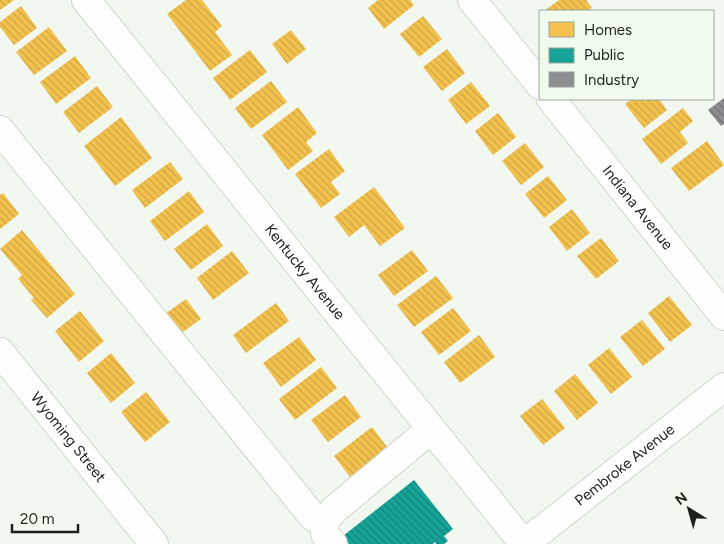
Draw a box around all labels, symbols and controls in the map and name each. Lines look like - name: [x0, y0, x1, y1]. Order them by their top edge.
- legend: [539, 10, 714, 100]
- text: Homes: [584, 21, 632, 39]
- text: Public: [584, 46, 625, 64]
- text: Industry: [584, 71, 639, 89]
- street label: Indiana Avenue: [599, 162, 677, 254]
- street label: Kentucky Avenue: [261, 220, 349, 323]
- street label: Wyoming Street: [27, 388, 110, 486]
- street label: Pembroke Avenue: [571, 420, 678, 510]
- north arrow: [664, 484, 714, 534]
- text: N: [672, 489, 691, 509]
- scale bar: [12, 502, 79, 534]
- text: 20 m: [20, 510, 54, 528]

